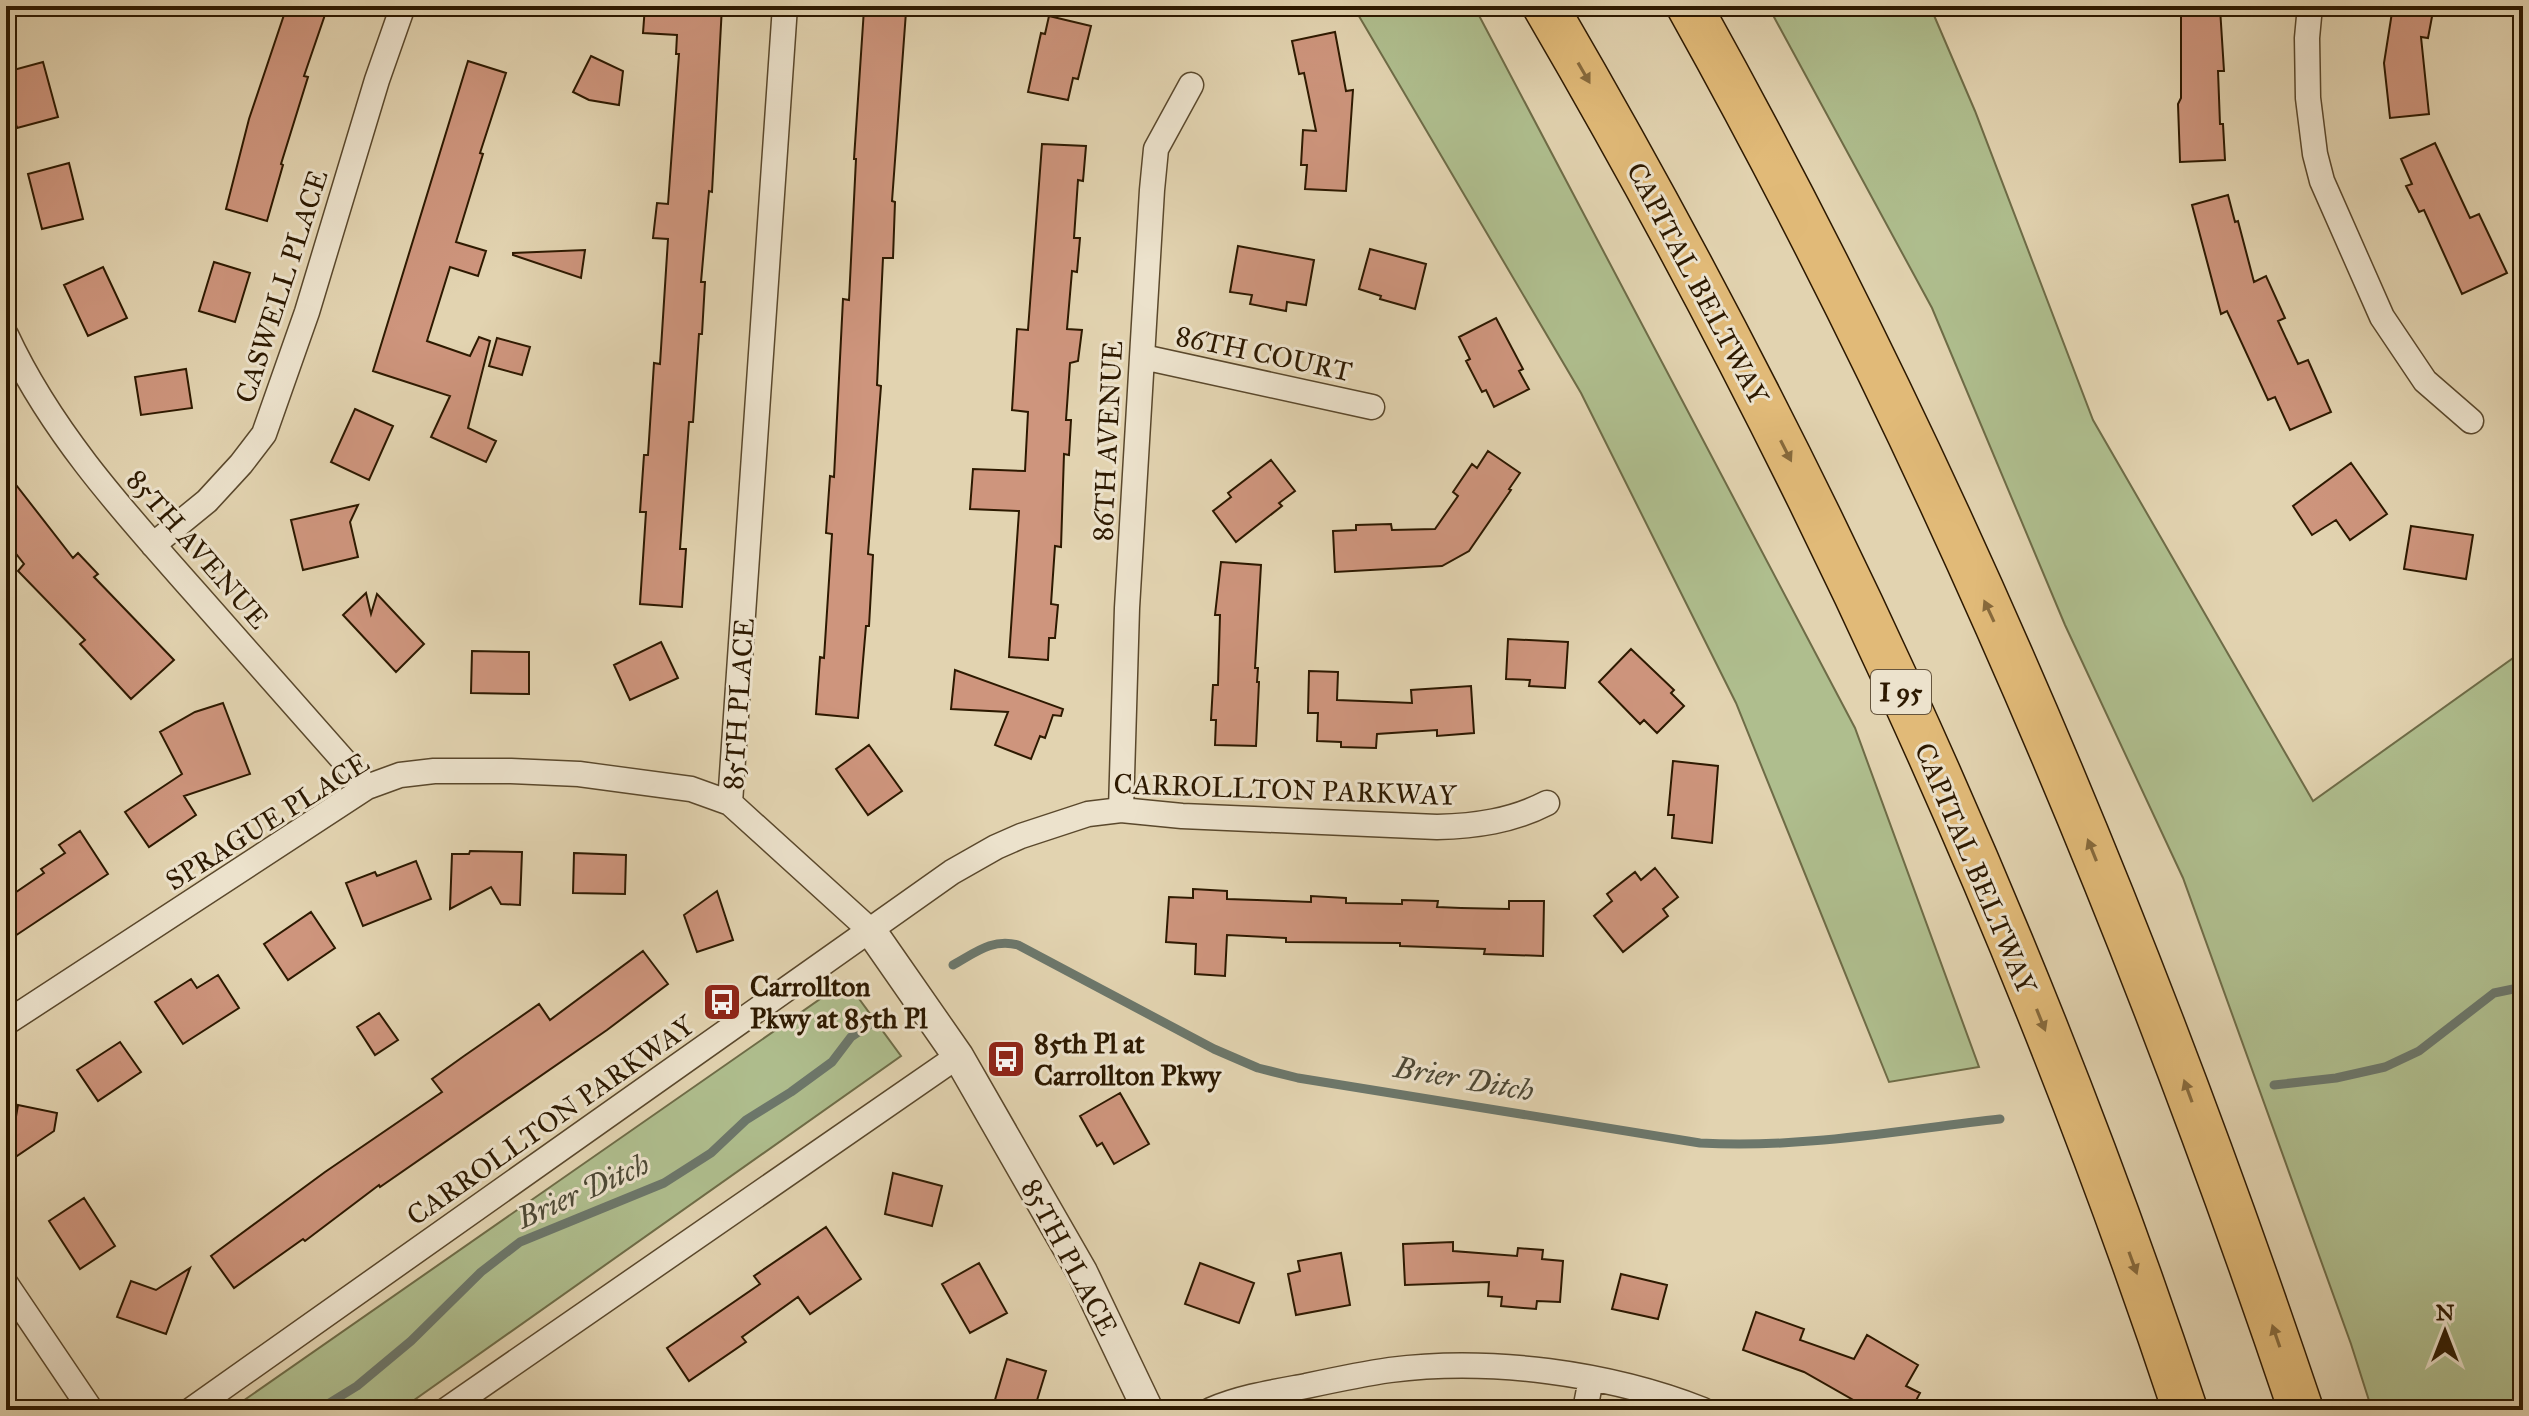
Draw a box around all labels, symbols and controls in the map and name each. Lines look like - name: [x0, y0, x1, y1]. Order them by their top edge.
- one-way arrow: [1577, 62, 1591, 84]
- street label: CAPITAL BELTWAY: [1619, 156, 1777, 411]
- street label: CASWELL PLACE: [227, 165, 336, 407]
- street label: 86TH COURT: [1173, 318, 1355, 389]
- street label: 86TH AVENUE: [1085, 340, 1130, 542]
- one-way arrow: [1779, 439, 1793, 462]
- street label: 85TH AVENUE: [119, 463, 276, 636]
- one-way arrow: [1983, 599, 1996, 623]
- street label: 85TH PLACE: [715, 617, 762, 791]
- road number: I 95: [1871, 670, 1931, 714]
- street label: CAPITAL BELTWAY: [1907, 738, 2045, 1000]
- street label: SPRAGUE PLACE: [159, 745, 376, 898]
- street label: CARROLLTON PARKWAY: [1113, 766, 1458, 813]
- one-way arrow: [2086, 838, 2099, 862]
- place label: Carrollton Pkwy at 85th Pl: [750, 969, 928, 1036]
- bus stop icon: Carrollton Pkwy at 85th Pl: [701, 981, 743, 1023]
- street label: CARROLLTON PARKWAY: [400, 1007, 702, 1233]
- one-way arrow: [2034, 1008, 2047, 1032]
- place label: 85th Pl at Carrollton Pkwy: [1034, 1026, 1222, 1093]
- bus stop icon: 85th Pl at Carrollton Pkwy: [985, 1038, 1027, 1080]
- water label: Brier Ditch: [1389, 1049, 1537, 1109]
- one-way arrow: [2181, 1079, 2194, 1103]
- water label: Brier Ditch: [509, 1146, 655, 1237]
- street label: 85TH PLACE: [1014, 1173, 1125, 1341]
- one-way arrow: [2127, 1251, 2140, 1275]
- north arrow: [2405, 1292, 2485, 1372]
- text: N: [2436, 1299, 2455, 1326]
- one-way arrow: [2269, 1324, 2282, 1348]

